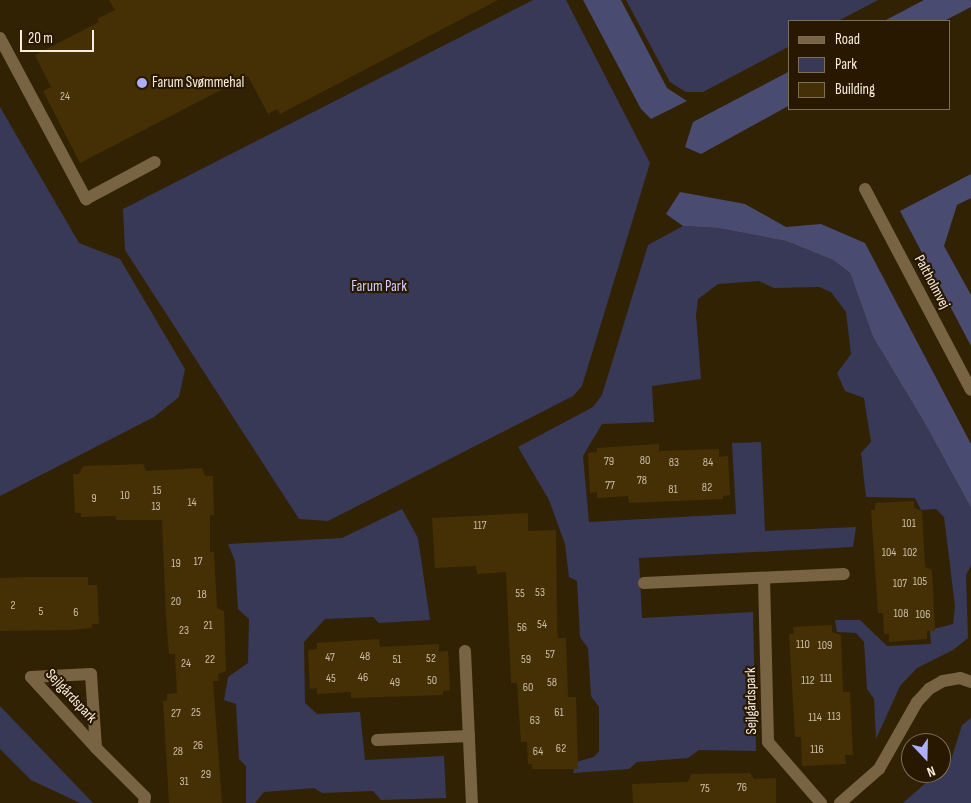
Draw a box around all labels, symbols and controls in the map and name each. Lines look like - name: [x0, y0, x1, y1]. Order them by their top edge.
- scale bar: [22, 20, 96, 52]
- legend: [788, 20, 951, 110]
- text: 20 m: [28, 29, 53, 48]
- text: Road: [835, 30, 860, 49]
- text: Park: [835, 55, 857, 74]
- place label: Farum Svømmehal: [152, 74, 244, 92]
- marker: Farum Svømmehal: [136, 77, 148, 89]
- text: Building: [835, 80, 875, 99]
- house number: 24: [60, 90, 70, 104]
- street label: Paltholmvej: [910, 252, 954, 312]
- park label: Farum Park: [351, 278, 407, 296]
- house number: 80: [640, 454, 650, 468]
- house number: 79: [604, 455, 614, 469]
- house number: 83: [669, 456, 679, 470]
- house number: 84: [703, 456, 713, 470]
- house number: 78: [637, 474, 647, 488]
- house number: 77: [605, 479, 615, 493]
- house number: 82: [702, 481, 712, 495]
- house number: 81: [668, 483, 678, 497]
- house number: 15: [152, 484, 162, 498]
- house number: 10: [120, 489, 130, 503]
- house number: 9: [91, 492, 97, 506]
- house number: 14: [187, 496, 197, 510]
- house number: 13: [151, 500, 161, 514]
- house number: 101: [902, 517, 916, 531]
- house number: 117: [473, 519, 487, 533]
- house number: 104: [882, 546, 896, 560]
- house number: 102: [903, 546, 917, 560]
- house number: 17: [194, 555, 202, 569]
- house number: 19: [171, 557, 181, 571]
- house number: 105: [913, 575, 927, 589]
- house number: 107: [893, 577, 907, 591]
- house number: 53: [535, 586, 545, 600]
- house number: 55: [515, 587, 525, 601]
- house number: 18: [197, 588, 207, 602]
- house number: 20: [171, 595, 181, 609]
- house number: 2: [11, 599, 15, 613]
- house number: 5: [39, 605, 43, 619]
- house number: 6: [73, 606, 79, 620]
- house number: 108: [894, 607, 908, 621]
- house number: 106: [916, 608, 930, 622]
- house number: 54: [537, 618, 547, 632]
- house number: 21: [203, 619, 213, 633]
- house number: 56: [517, 621, 527, 635]
- house number: 23: [179, 624, 189, 638]
- house number: 110: [796, 638, 810, 652]
- house number: 109: [818, 639, 832, 653]
- house number: 57: [545, 648, 555, 662]
- house number: 48: [360, 650, 370, 664]
- house number: 47: [325, 651, 335, 665]
- house number: 52: [426, 652, 436, 666]
- house number: 22: [205, 653, 215, 667]
- house number: 51: [392, 653, 402, 667]
- house number: 59: [521, 653, 531, 667]
- house number: 24: [181, 657, 191, 671]
- street label: Sejlgårdspark: [42, 665, 100, 727]
- street label: Sejlgårdspark: [741, 667, 761, 735]
- house number: 46: [358, 671, 368, 685]
- house number: 45: [326, 672, 336, 686]
- house number: 111: [820, 672, 832, 686]
- house number: 50: [427, 674, 437, 688]
- house number: 112: [801, 674, 815, 688]
- house number: 49: [390, 676, 400, 690]
- house number: 58: [547, 676, 557, 690]
- house number: 60: [523, 681, 533, 695]
- house number: 25: [191, 706, 201, 720]
- house number: 61: [554, 706, 564, 720]
- house number: 27: [171, 707, 181, 721]
- house number: 113: [827, 710, 841, 724]
- house number: 114: [808, 711, 822, 725]
- house number: 63: [530, 714, 540, 728]
- north arrow: [901, 733, 951, 783]
- house number: 26: [193, 739, 203, 753]
- house number: 62: [556, 742, 566, 756]
- house number: 116: [810, 743, 824, 757]
- house number: 28: [173, 745, 183, 759]
- house number: 64: [533, 745, 543, 759]
- text: N: [925, 762, 938, 781]
- house number: 29: [201, 768, 211, 782]
- house number: 31: [179, 775, 189, 789]
- house number: 76: [737, 781, 747, 795]
- house number: 75: [700, 782, 710, 796]

